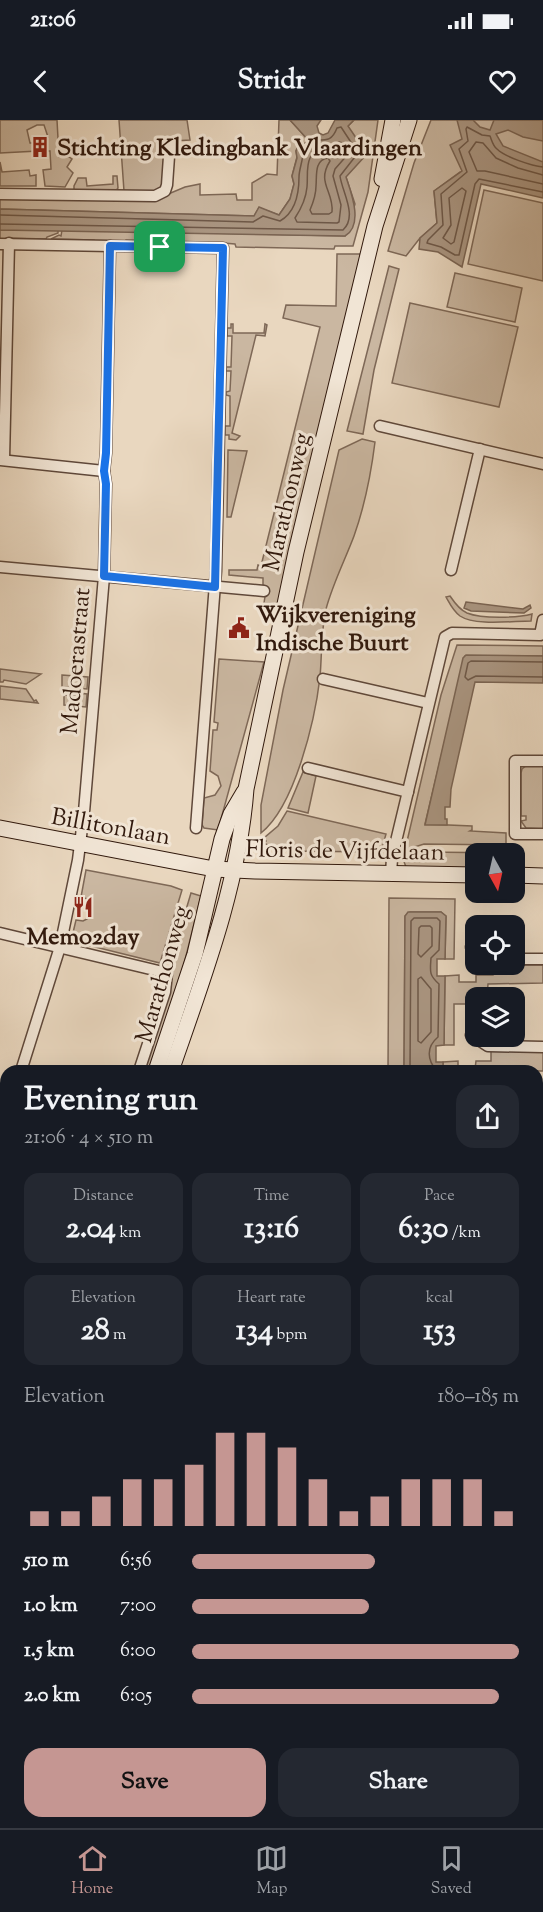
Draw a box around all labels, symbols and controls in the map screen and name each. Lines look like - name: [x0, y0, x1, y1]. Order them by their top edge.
- text: 21:06: [30, 5, 76, 37]
- text: Stridr: [237, 62, 306, 101]
- icon: back: [24, 65, 57, 98]
- icon: heart: [486, 65, 519, 98]
- place label: Stichting Kledingbank Vlaardingen: [57, 132, 423, 166]
- building icon: Stichting Kledingbank Vlaardingen: [28, 135, 52, 159]
- pin: [134, 221, 185, 272]
- icon: arrive: [143, 230, 176, 263]
- street label: Marathonweg: [255, 429, 320, 575]
- street label: Madoerastraat: [54, 586, 100, 736]
- place label: Wijkvereniging Indische Buurt: [256, 599, 416, 661]
- public building icon: Wijkvereniging Indische Buurt: [227, 616, 251, 640]
- street label: Billitonlaan: [48, 801, 173, 855]
- street label: Floris de Vijfdelaan: [245, 833, 445, 871]
- north arrow: [465, 843, 525, 903]
- map controls: [465, 843, 525, 1047]
- restaurant icon: Memo2day: [71, 895, 95, 919]
- street label: Marathonweg: [128, 902, 200, 1047]
- button: locate: [465, 915, 525, 975]
- place label: Memo2day: [27, 921, 139, 955]
- button: layers: [465, 987, 525, 1047]
- text: Evening run: [24, 1077, 198, 1125]
- button: share: [456, 1085, 519, 1148]
- text: 21:06 · 4 × 510 m: [24, 1124, 153, 1153]
- text: Distance: [73, 1185, 134, 1208]
- text: Time: [254, 1185, 289, 1208]
- text: Pace: [424, 1185, 455, 1208]
- text: 2.04: [66, 1208, 116, 1251]
- text: 13:16: [244, 1208, 299, 1251]
- text: 6:30: [398, 1208, 448, 1251]
- text: km: [116, 1222, 141, 1245]
- text: /km: [448, 1222, 481, 1245]
- text: Elevation: [71, 1287, 136, 1310]
- text: Heart rate: [237, 1287, 306, 1310]
- text: kcal: [426, 1287, 453, 1310]
- text: 28: [81, 1310, 110, 1353]
- text: 134: [236, 1310, 273, 1353]
- text: 153: [423, 1310, 456, 1353]
- text: m: [110, 1324, 126, 1347]
- text: bpm: [273, 1324, 307, 1347]
- text: Elevation: [24, 1383, 105, 1412]
- text: 180–185 m: [437, 1383, 519, 1412]
- text: 510 m: [24, 1547, 69, 1576]
- text: 6:56: [120, 1547, 152, 1576]
- text: 1.0 km: [24, 1592, 78, 1621]
- text: 7:00: [120, 1592, 156, 1621]
- text: 1.5 km: [24, 1637, 74, 1666]
- text: 6:00: [120, 1637, 156, 1666]
- text: 2.0 km: [24, 1682, 80, 1711]
- text: 6:05: [120, 1682, 152, 1711]
- button: Save: [24, 1748, 266, 1817]
- button: Share: [278, 1748, 519, 1817]
- tab: Home: [71, 1842, 113, 1901]
- tab: Map: [255, 1842, 288, 1901]
- tab: Saved: [431, 1842, 472, 1901]

